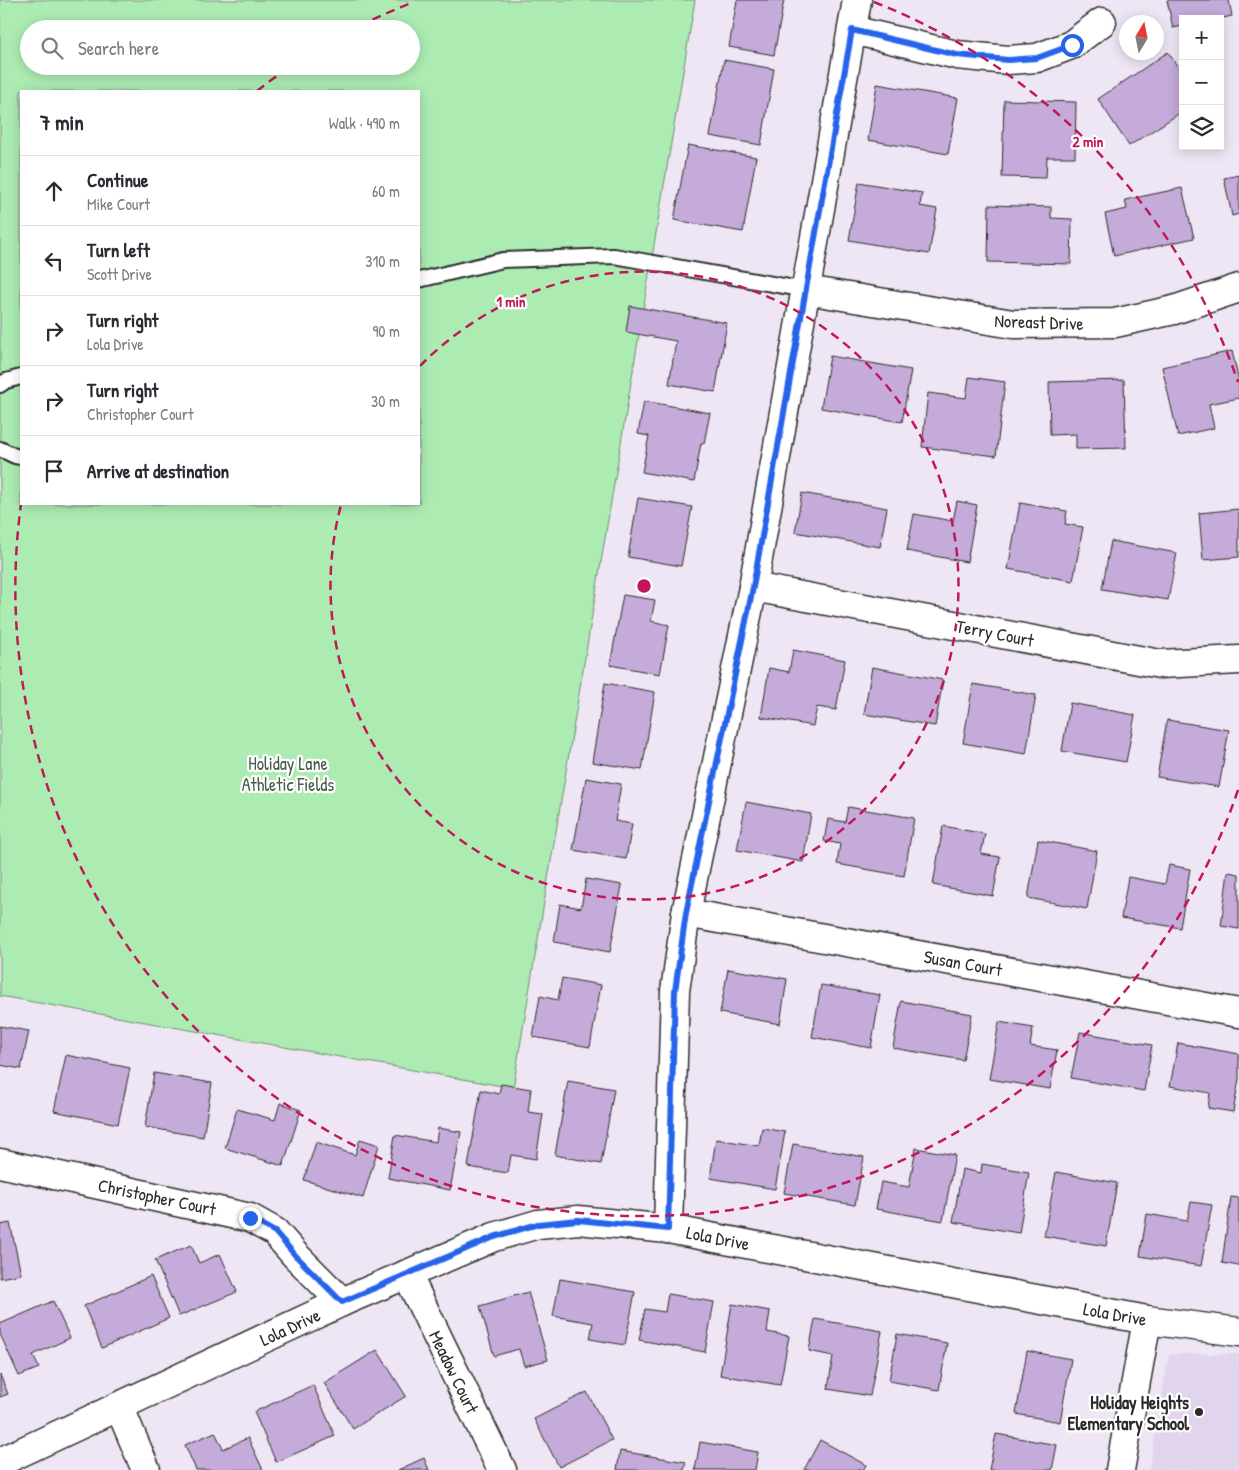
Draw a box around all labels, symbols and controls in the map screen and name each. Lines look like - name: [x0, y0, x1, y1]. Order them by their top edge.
- north arrow: [1119, 15, 1164, 60]
- map controls: [1179, 15, 1224, 150]
- button: +: [1179, 15, 1224, 60]
- search box: [20, 20, 420, 75]
- icon: search: [38, 34, 66, 62]
- route start: [1061, 34, 1084, 57]
- text: Search here: [78, 35, 159, 61]
- button: −: [1179, 60, 1224, 105]
- button: layers: [1179, 105, 1224, 150]
- text: 7 min: [40, 108, 84, 137]
- text: Walk · 490 m: [329, 112, 400, 134]
- text: 2 min: [1073, 131, 1104, 152]
- text: Continue: [87, 167, 148, 193]
- icon: ahead: [40, 177, 68, 205]
- text: 60 m: [372, 180, 400, 202]
- text: Mike Court: [87, 193, 150, 215]
- text: Turn left: [87, 237, 150, 263]
- icon: left: [40, 247, 68, 275]
- text: 310 m: [365, 250, 400, 272]
- text: Scott Drive: [87, 263, 152, 285]
- text: 1 min: [496, 291, 526, 312]
- text: Turn right: [87, 307, 158, 333]
- street label: Noreast Drive: [994, 308, 1084, 336]
- icon: right: [40, 317, 68, 345]
- text: 90 m: [372, 320, 400, 342]
- text: Lola Drive: [87, 333, 144, 355]
- text: Turn right: [87, 377, 158, 403]
- icon: right: [40, 387, 68, 415]
- text: 30 m: [371, 390, 400, 412]
- text: Christopher Court: [87, 403, 193, 425]
- icon: arrive: [40, 457, 68, 485]
- text: Arrive at destination: [87, 458, 229, 484]
- centre of rings: [635, 577, 653, 595]
- street label: Terry Court: [954, 613, 1037, 653]
- park label: Holiday Lane Athletic Fields: [242, 751, 334, 797]
- street label: Susan Court: [922, 944, 1005, 982]
- street label: Christopher Court: [96, 1172, 219, 1222]
- route end: [239, 1207, 262, 1230]
- street label: Lola Drive: [684, 1220, 752, 1256]
- street label: Lola Drive: [1081, 1296, 1149, 1332]
- street label: Lola Drive: [256, 1302, 324, 1352]
- street label: Meadow Court: [423, 1326, 485, 1418]
- place label: Holiday Heights Elementary School: [1068, 1390, 1190, 1437]
- marker: Holiday Heights Elementary School: [1193, 1406, 1205, 1418]

